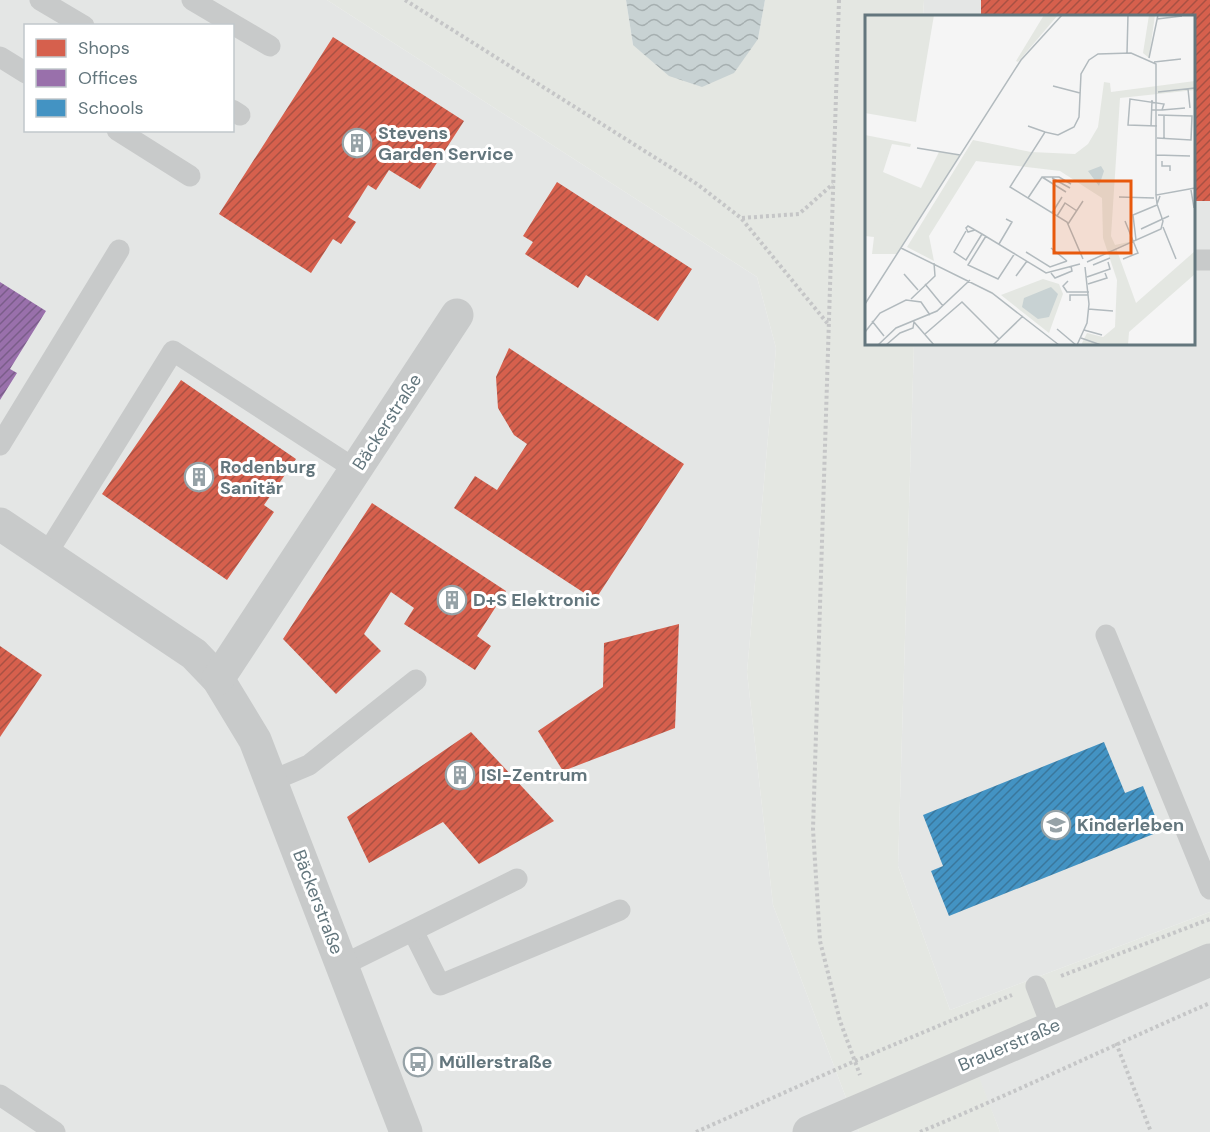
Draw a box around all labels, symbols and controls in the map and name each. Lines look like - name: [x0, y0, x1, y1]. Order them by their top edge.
- inset map: [865, 15, 1195, 345]
- legend: [24, 24, 234, 132]
- text: Shops: [78, 36, 130, 60]
- text: Offices: [78, 66, 138, 90]
- text: Schools: [78, 96, 143, 120]
- place label: Stevens Garden Service: [378, 121, 514, 166]
- building icon: Stevens Garden Service: [341, 127, 373, 159]
- street label: Bäckerstraße: [347, 369, 427, 475]
- place label: Rodenburg Sanitär: [220, 455, 316, 500]
- building icon: Rodenburg Sanitär: [183, 461, 215, 493]
- building icon: D+S Elektronic: [436, 584, 468, 616]
- place label: D+S Elektronic: [473, 588, 601, 612]
- building icon: ISI-Zentrum: [444, 759, 476, 791]
- place label: ISI-Zentrum: [481, 763, 588, 787]
- school or university icon: Kinderleben: [1040, 809, 1072, 841]
- place label: Kinderleben: [1077, 813, 1184, 837]
- street label: Bäckerstraße: [287, 846, 349, 958]
- street label: Brauerstraße: [954, 1013, 1064, 1077]
- bus stop icon: Müllerstraße: [402, 1046, 434, 1078]
- place label: Müllerstraße: [439, 1050, 553, 1074]

